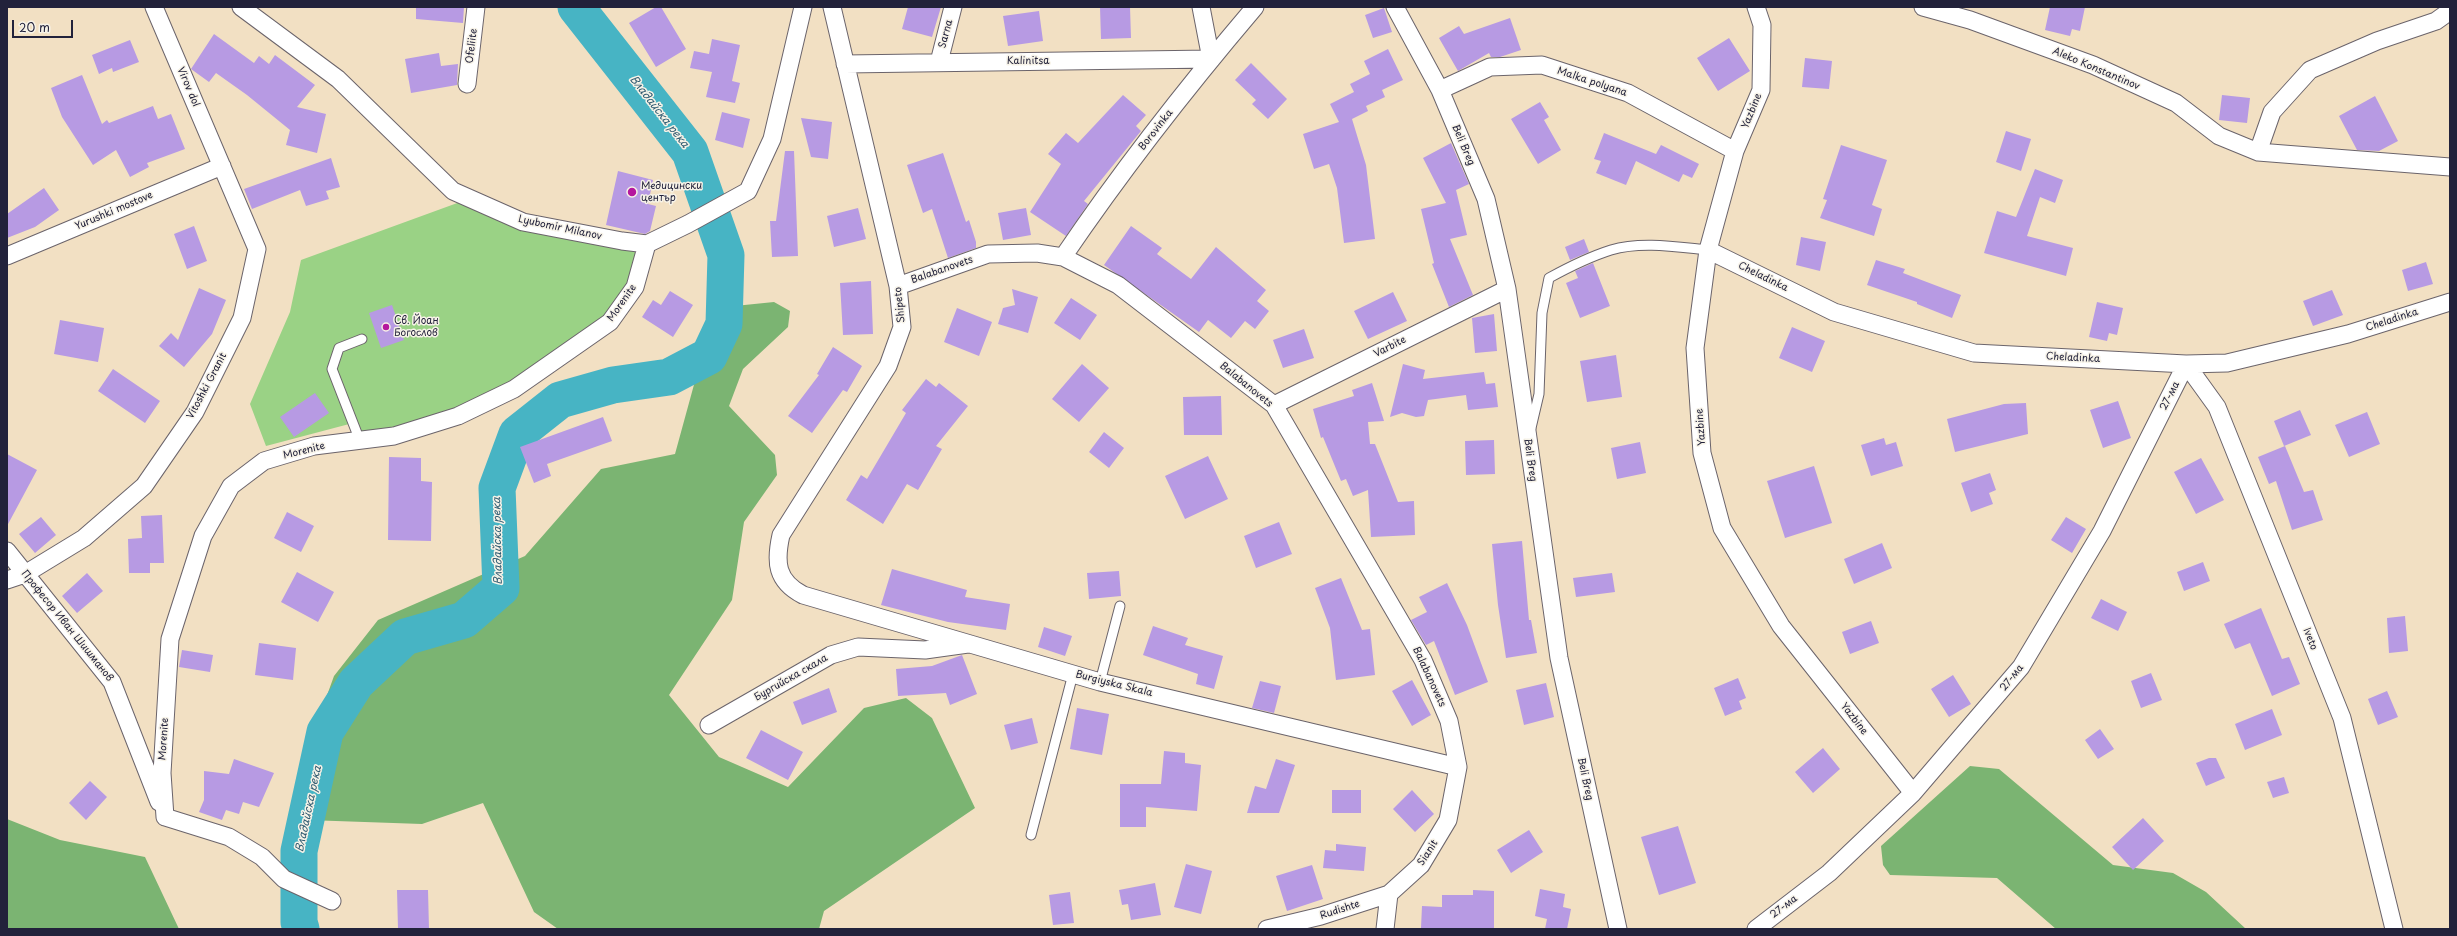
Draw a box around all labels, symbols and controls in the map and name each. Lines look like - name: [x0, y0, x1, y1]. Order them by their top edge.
- scale bar: [14, 12, 75, 38]
- text: 20 m: [19, 18, 50, 36]
- street label: Sarna: [936, 18, 956, 50]
- street label: Ofeliite: [464, 28, 480, 64]
- street label: Aleko Konstantinov: [2051, 45, 2141, 93]
- street label: Kalinitsa: [1007, 55, 1049, 67]
- street label: Virov dol: [174, 65, 202, 109]
- street label: Malka polyana: [1555, 65, 1629, 99]
- water label: Владайска река: [627, 73, 691, 151]
- street label: Yazbine: [1739, 91, 1765, 131]
- street label: Borovinka: [1136, 107, 1176, 153]
- street label: Beli Breg: [1449, 123, 1477, 167]
- place label: Медицински център: [641, 180, 702, 204]
- marker: Медицински център: [626, 186, 638, 198]
- street label: Yurushki mostove: [73, 189, 155, 233]
- street label: Lyubomir Milanov: [517, 213, 603, 243]
- street label: Balabanovets: [909, 254, 975, 286]
- street label: Cheladinka: [1736, 260, 1790, 294]
- street label: Morenite: [605, 282, 639, 324]
- street label: Shipeto: [892, 286, 908, 324]
- street label: Cheladinka: [2364, 306, 2420, 334]
- place label: Св. Йоан Богослов: [394, 315, 439, 338]
- marker: Св. Йоан Богослов: [381, 322, 391, 332]
- street label: Varbite: [1372, 334, 1408, 360]
- street label: Vitoshki Granit: [185, 351, 229, 421]
- street label: Cheladinka: [2046, 351, 2100, 365]
- street label: Balabanovets: [1217, 360, 1275, 410]
- street label: 27-ма: [2158, 379, 2182, 413]
- street label: Yazbine: [1694, 408, 1708, 446]
- street label: Beli Breg: [1521, 438, 1539, 482]
- street label: Morenite: [282, 440, 326, 462]
- water label: Владайска река: [491, 497, 505, 585]
- street label: Професор Иван Шишманов: [18, 568, 116, 684]
- street label: Iveto: [2300, 626, 2320, 652]
- street label: Balabanovets: [1410, 645, 1448, 709]
- street label: Бургийска скала: [752, 652, 830, 704]
- street label: 27-ма: [1998, 662, 2026, 694]
- street label: Burgiyska Skala: [1074, 669, 1154, 699]
- street label: Yazbine: [1838, 701, 1870, 737]
- street label: Morenite: [157, 717, 171, 761]
- street label: Beli Breg: [1575, 757, 1595, 801]
- water label: Владайска река: [293, 765, 325, 853]
- street label: Sianit: [1415, 838, 1441, 868]
- street label: 27-ма: [1768, 893, 1800, 921]
- street label: Rudishte: [1319, 898, 1361, 922]

